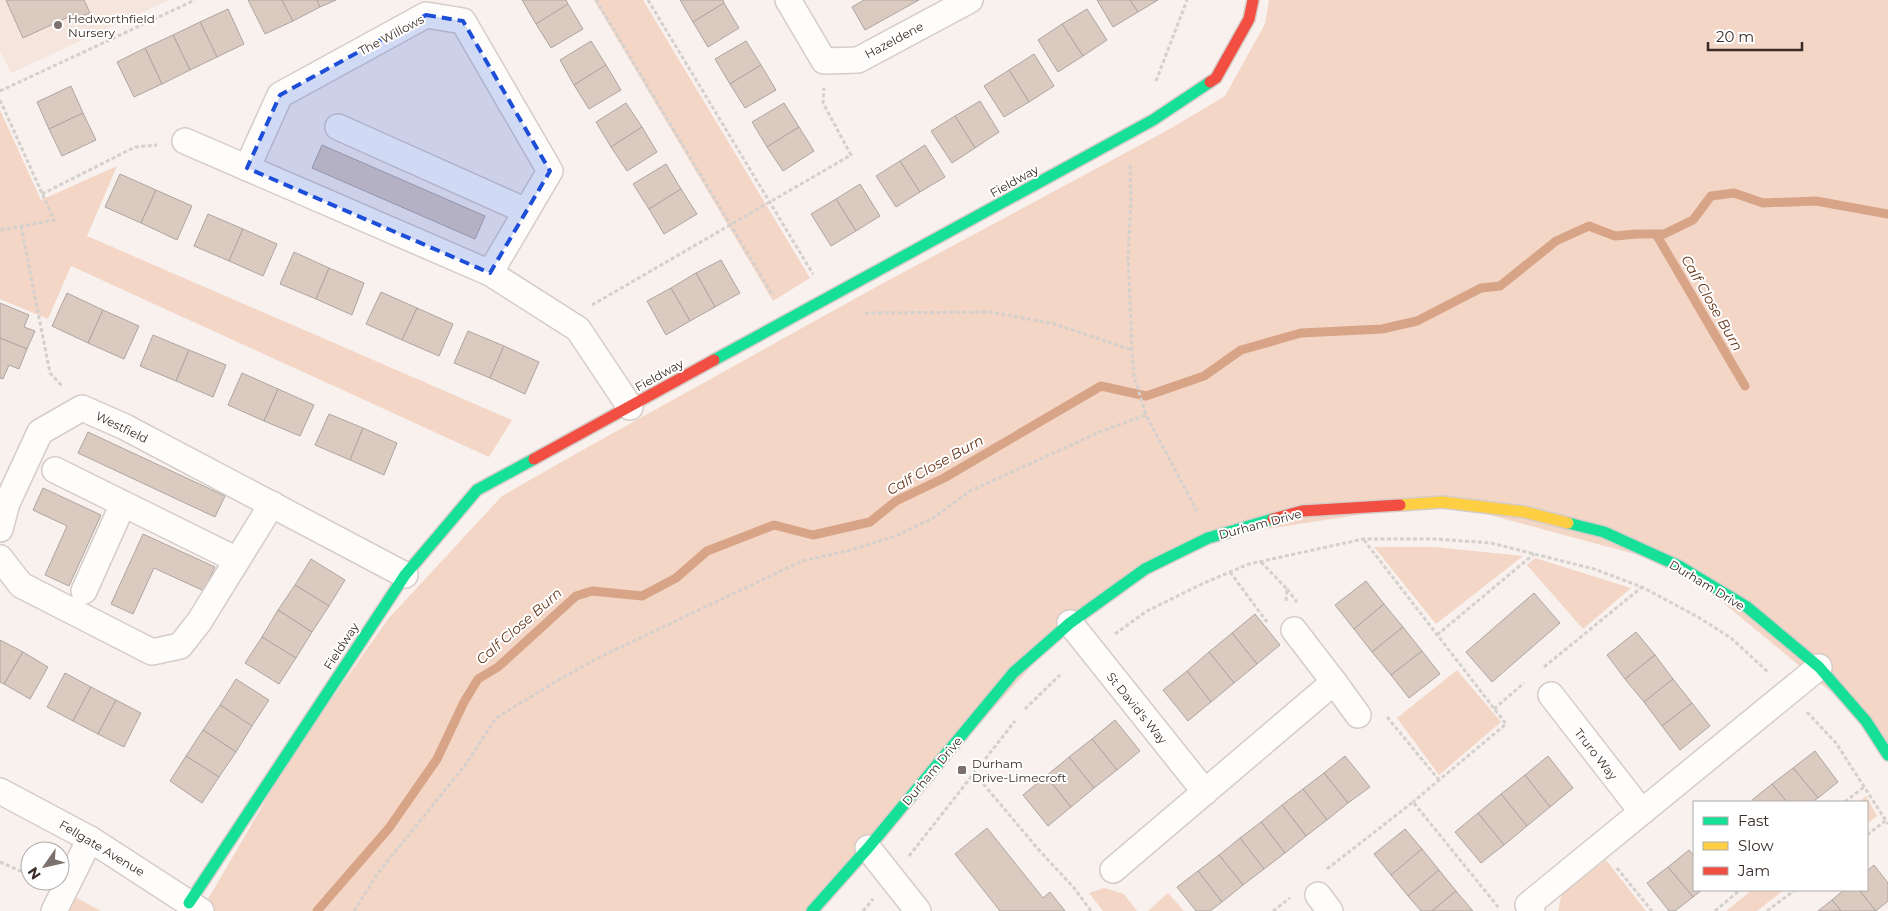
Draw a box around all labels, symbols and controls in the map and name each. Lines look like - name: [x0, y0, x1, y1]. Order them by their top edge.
- place label: Hedworthfield Nursery: [68, 11, 155, 40]
- street label: The Willows: [356, 11, 426, 58]
- street label: Hazeldene: [862, 18, 926, 62]
- marker: Hedworthfield Nursery: [52, 19, 64, 31]
- scale bar: [1708, 20, 1802, 52]
- text: 20 m: [1716, 27, 1754, 46]
- street label: Fieldway: [987, 161, 1041, 200]
- water label: Calf Close Burn: [1677, 252, 1747, 354]
- street label: Fieldway: [632, 355, 686, 394]
- street label: Westfield: [93, 408, 151, 446]
- water label: Calf Close Burn: [883, 431, 987, 499]
- street label: Durham Drive: [1217, 506, 1303, 542]
- street label: Durham Drive: [1667, 557, 1747, 613]
- water label: Calf Close Burn: [472, 584, 566, 668]
- street label: Fieldway: [320, 619, 362, 672]
- street label: St David's Way: [1104, 669, 1171, 747]
- street label: Truro Way: [1571, 725, 1621, 783]
- street label: Durham Drive: [899, 734, 965, 808]
- place label: Durham Drive-Limecroft: [972, 756, 1066, 785]
- marker: Durham Drive-Limecroft: [956, 764, 968, 776]
- legend: [1693, 801, 1868, 891]
- text: Fast: [1738, 811, 1769, 830]
- street label: Fellgate Avenue: [57, 817, 147, 879]
- text: Slow: [1738, 836, 1774, 855]
- north arrow: [20, 841, 70, 891]
- text: Jam: [1737, 861, 1770, 880]
- text: N: [24, 864, 45, 883]

